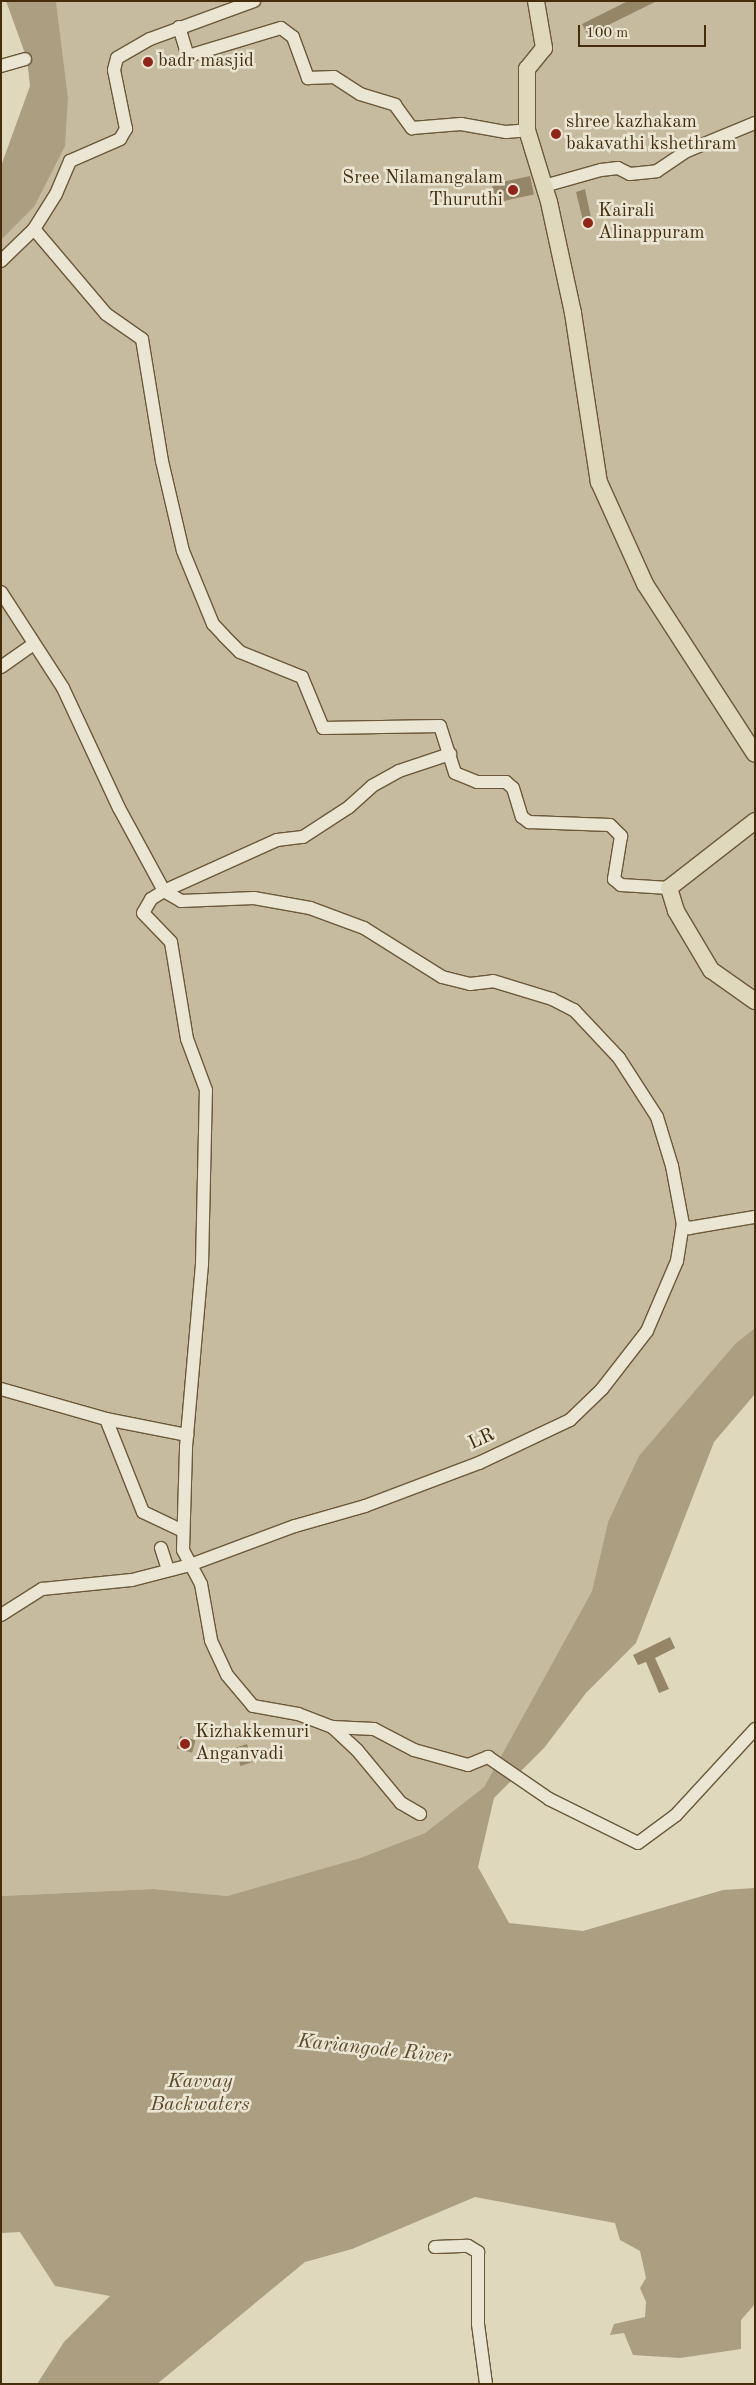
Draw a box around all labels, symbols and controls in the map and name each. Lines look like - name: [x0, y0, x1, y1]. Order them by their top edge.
- scale bar: [581, 15, 708, 47]
- text: 100 m: [586, 26, 628, 41]
- place label: badr masjid: [158, 51, 254, 73]
- marker: badr masjid: [142, 56, 154, 68]
- place label: shree kazhakam bakavathi kshethram: [566, 112, 737, 156]
- marker: shree kazhakam bakavathi kshethram: [550, 128, 562, 140]
- place label: Sree Nilamangalam Thuruthi: [342, 168, 503, 212]
- marker: Sree Nilamangalam Thuruthi: [507, 184, 519, 196]
- place label: Kairali Alinappuram: [598, 201, 705, 245]
- marker: Kairali Alinappuram: [582, 217, 594, 229]
- street label: LR: [465, 1424, 499, 1456]
- place label: Kizhakkemuri Anganvadi: [195, 1722, 309, 1766]
- marker: Kizhakkemuri Anganvadi: [179, 1738, 191, 1750]
- water label: Kariangode River: [296, 2030, 452, 2070]
- water label: Kavvay Backwaters: [150, 2070, 250, 2117]

